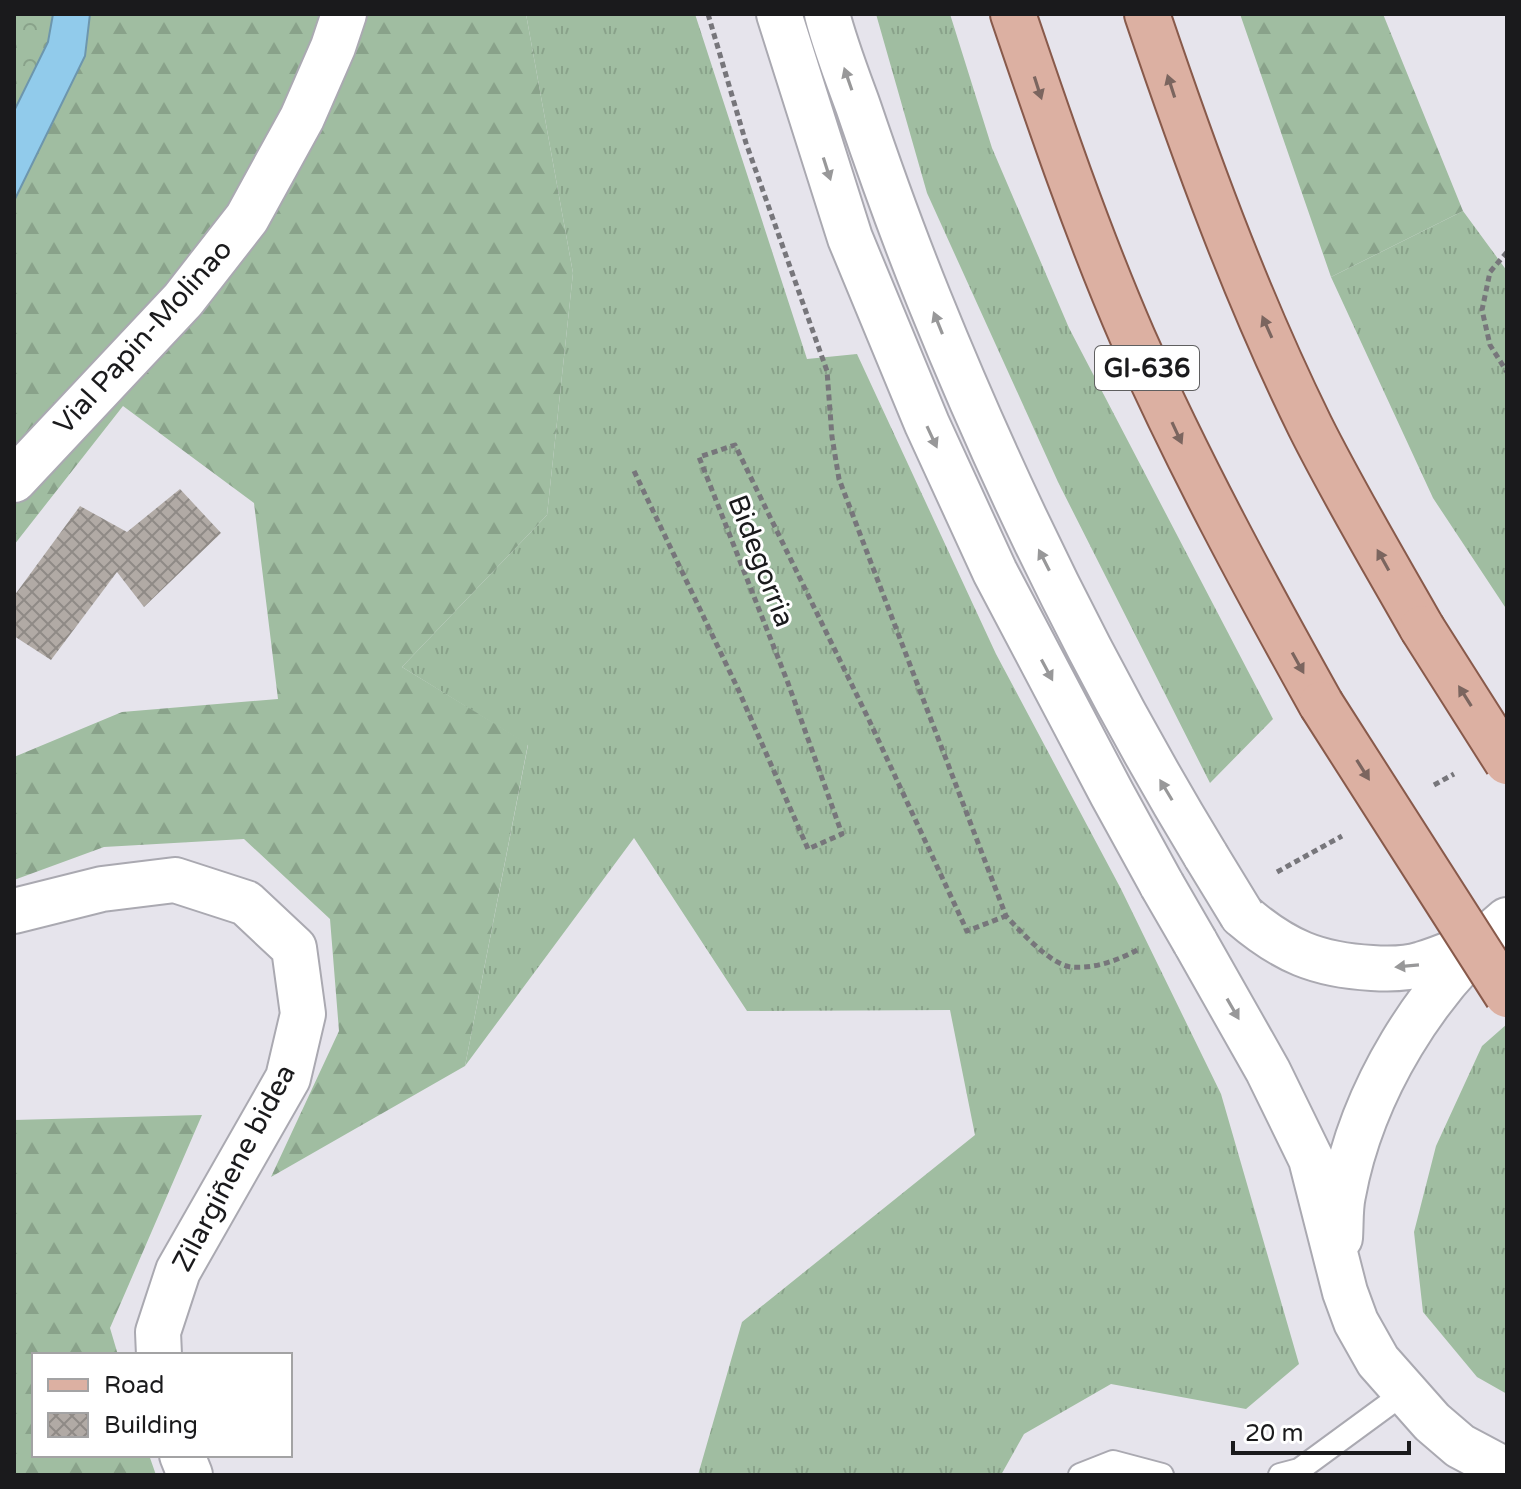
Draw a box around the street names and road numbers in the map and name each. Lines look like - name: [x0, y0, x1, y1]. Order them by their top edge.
- street label: Vial Papin-Molinao: [47, 233, 239, 441]
- road number: GI-636: [1095, 346, 1199, 390]
- street label: Bidegorria: [720, 490, 802, 632]
- street label: Zilargiñene bidea: [165, 1059, 303, 1277]

